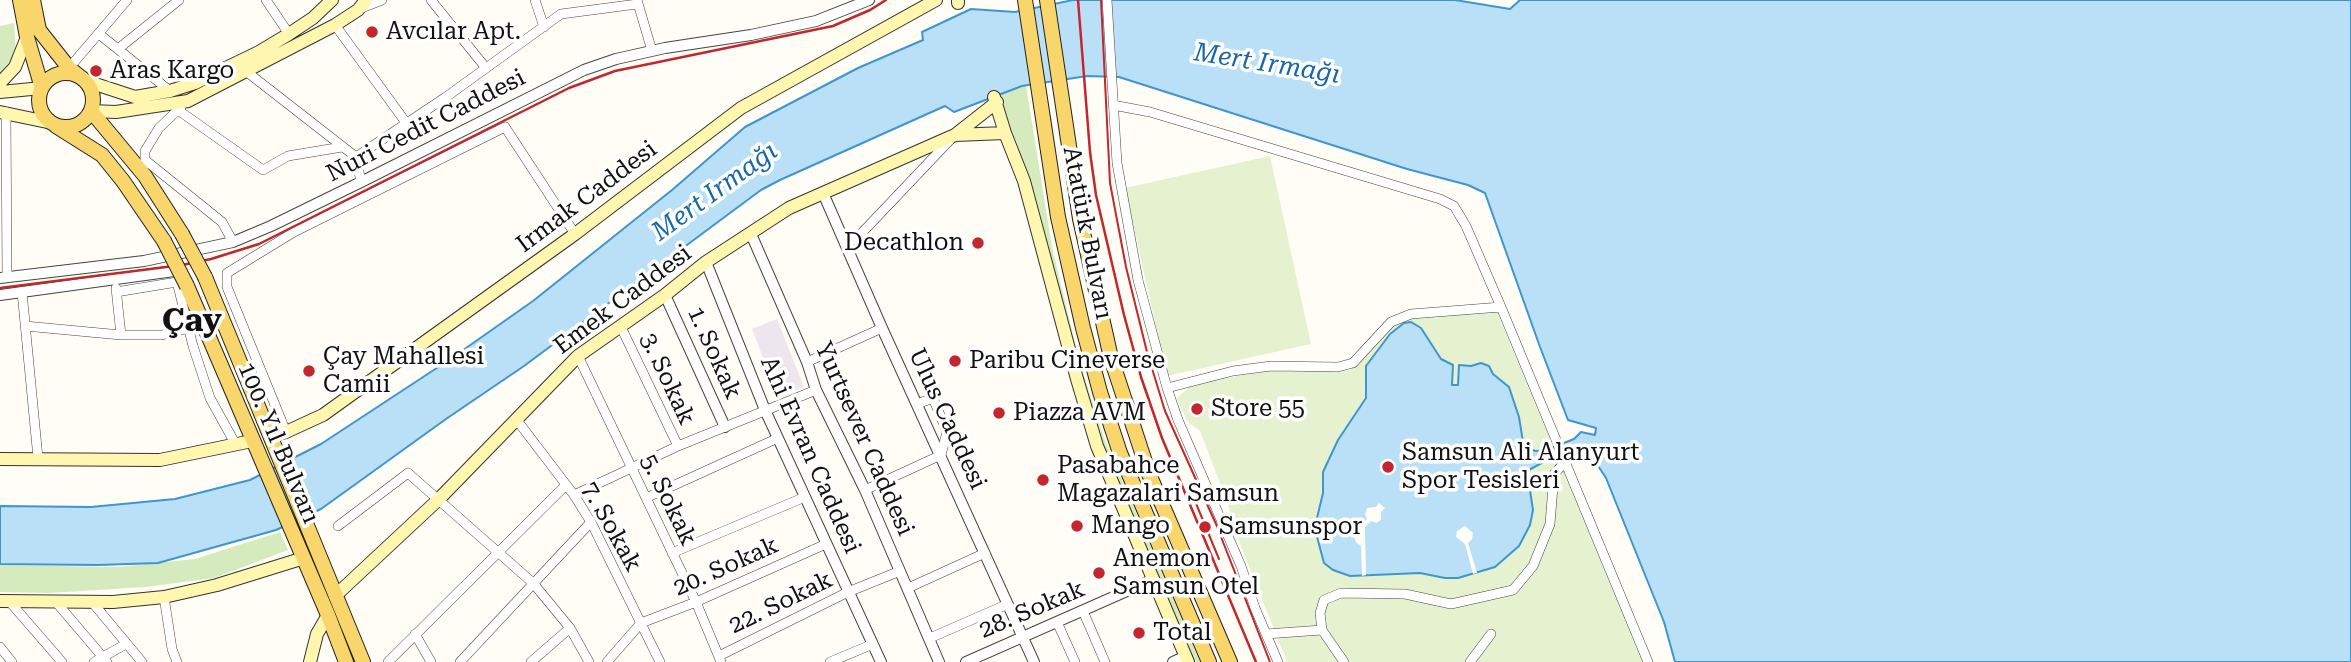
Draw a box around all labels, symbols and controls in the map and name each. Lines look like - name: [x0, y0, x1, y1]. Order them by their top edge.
- place label: Avcılar Apt.: [386, 18, 521, 46]
- marker: Avcılar Apt.: [364, 24, 380, 40]
- water label: Mert Irmağı: [1192, 37, 1342, 91]
- place label: Aras Kargo: [110, 57, 234, 85]
- marker: Aras Kargo: [88, 63, 104, 79]
- street label: Nuri Cedit Caddesi: [322, 63, 530, 189]
- street label: Irmak Caddesi: [511, 135, 663, 259]
- water label: Mert Irmağı: [646, 136, 784, 248]
- street label: Atatürk Bulvarı: [1056, 144, 1118, 322]
- place label: Decathlon: [844, 229, 964, 257]
- marker: Decathlon: [970, 235, 986, 251]
- street label: Emek Caddesi: [549, 239, 697, 361]
- street label: 1. Sokak: [681, 302, 747, 404]
- district label: Çay: [162, 303, 222, 341]
- street label: 3. Sokak: [633, 328, 701, 430]
- street label: Yurtsever Caddesi: [808, 338, 920, 540]
- place label: Çay Mahallesi Camii: [323, 343, 484, 399]
- street label: Ulus Caddesi: [902, 344, 992, 494]
- place label: Paribu Cineverse: [969, 347, 1165, 375]
- street label: Ahi Evran Caddesi: [754, 352, 866, 558]
- marker: Paribu Cineverse: [947, 353, 963, 369]
- street label: 100. Yıl Bulvarı: [231, 358, 325, 528]
- marker: Çay Mahallesi Camii: [301, 363, 317, 379]
- place label: Store 55: [1211, 395, 1305, 423]
- place label: Piazza AVM: [1013, 399, 1146, 427]
- marker: Store 55: [1189, 401, 1205, 417]
- marker: Piazza AVM: [991, 405, 1007, 421]
- place label: Samsun Ali Alanyurt Spor Tesisleri: [1402, 439, 1639, 495]
- street label: 5. Sokak: [634, 449, 702, 551]
- place label: Pasabahce Magazalari Samsun: [1057, 452, 1279, 508]
- marker: Samsun Ali Alanyurt Spor Tesisleri: [1380, 459, 1396, 475]
- marker: Pasabahce Magazalari Samsun: [1035, 472, 1051, 488]
- street label: 7. Sokak: [575, 477, 647, 577]
- place label: Mango: [1091, 512, 1170, 540]
- place label: Samsunspor: [1219, 513, 1362, 541]
- marker: Mango: [1069, 518, 1085, 534]
- marker: Samsunspor: [1197, 519, 1213, 535]
- street label: 20. Sokak: [669, 531, 783, 603]
- place label: Anemon Samsun Otel: [1113, 545, 1259, 601]
- marker: Anemon Samsun Otel: [1091, 565, 1107, 581]
- street label: 22. Sokak: [724, 566, 838, 640]
- street label: 28. Sokak: [975, 575, 1089, 645]
- place label: Total: [1153, 619, 1211, 647]
- marker: Total: [1131, 625, 1147, 641]

